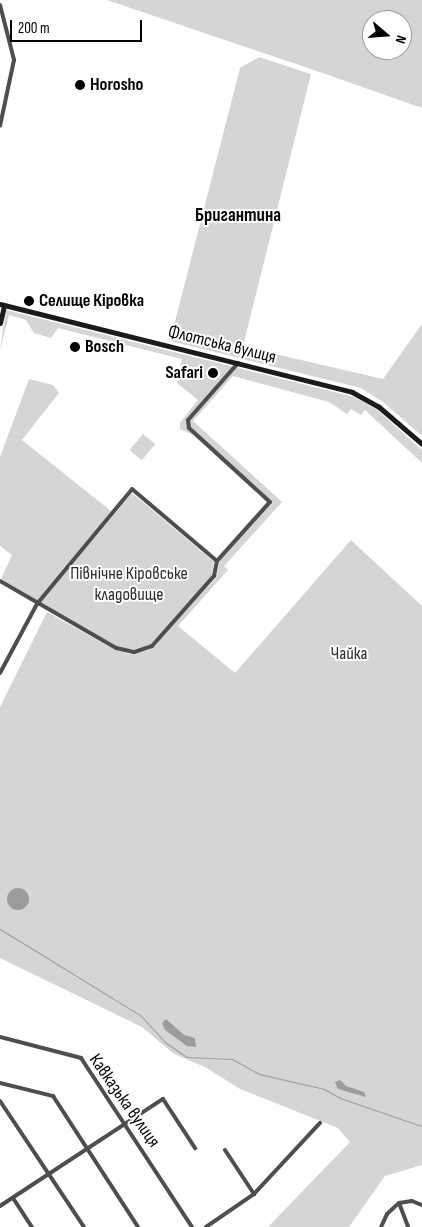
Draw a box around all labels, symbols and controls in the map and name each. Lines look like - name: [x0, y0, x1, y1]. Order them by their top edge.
- scale bar: [12, 10, 145, 42]
- north arrow: [362, 10, 412, 60]
- text: 200 m: [18, 19, 50, 38]
- text: N: [392, 33, 410, 46]
- place label: Horosho: [90, 74, 143, 96]
- marker: Horosho: [74, 79, 86, 91]
- district label: Бригантина: [195, 205, 281, 227]
- place label: Селище Кіровка: [39, 290, 144, 312]
- marker: Селище Кіровка: [23, 295, 35, 307]
- street label: Флотська вулиця: [166, 321, 278, 369]
- place label: Bosch: [85, 336, 124, 358]
- marker: Bosch: [69, 341, 81, 353]
- place label: Safari: [166, 362, 203, 384]
- marker: Safari: [207, 367, 219, 379]
- park label: Північне Кіровське кладовище: [70, 564, 188, 606]
- park label: Чайка: [331, 643, 367, 665]
- street label: Кавказька вулиця: [84, 1050, 164, 1152]

